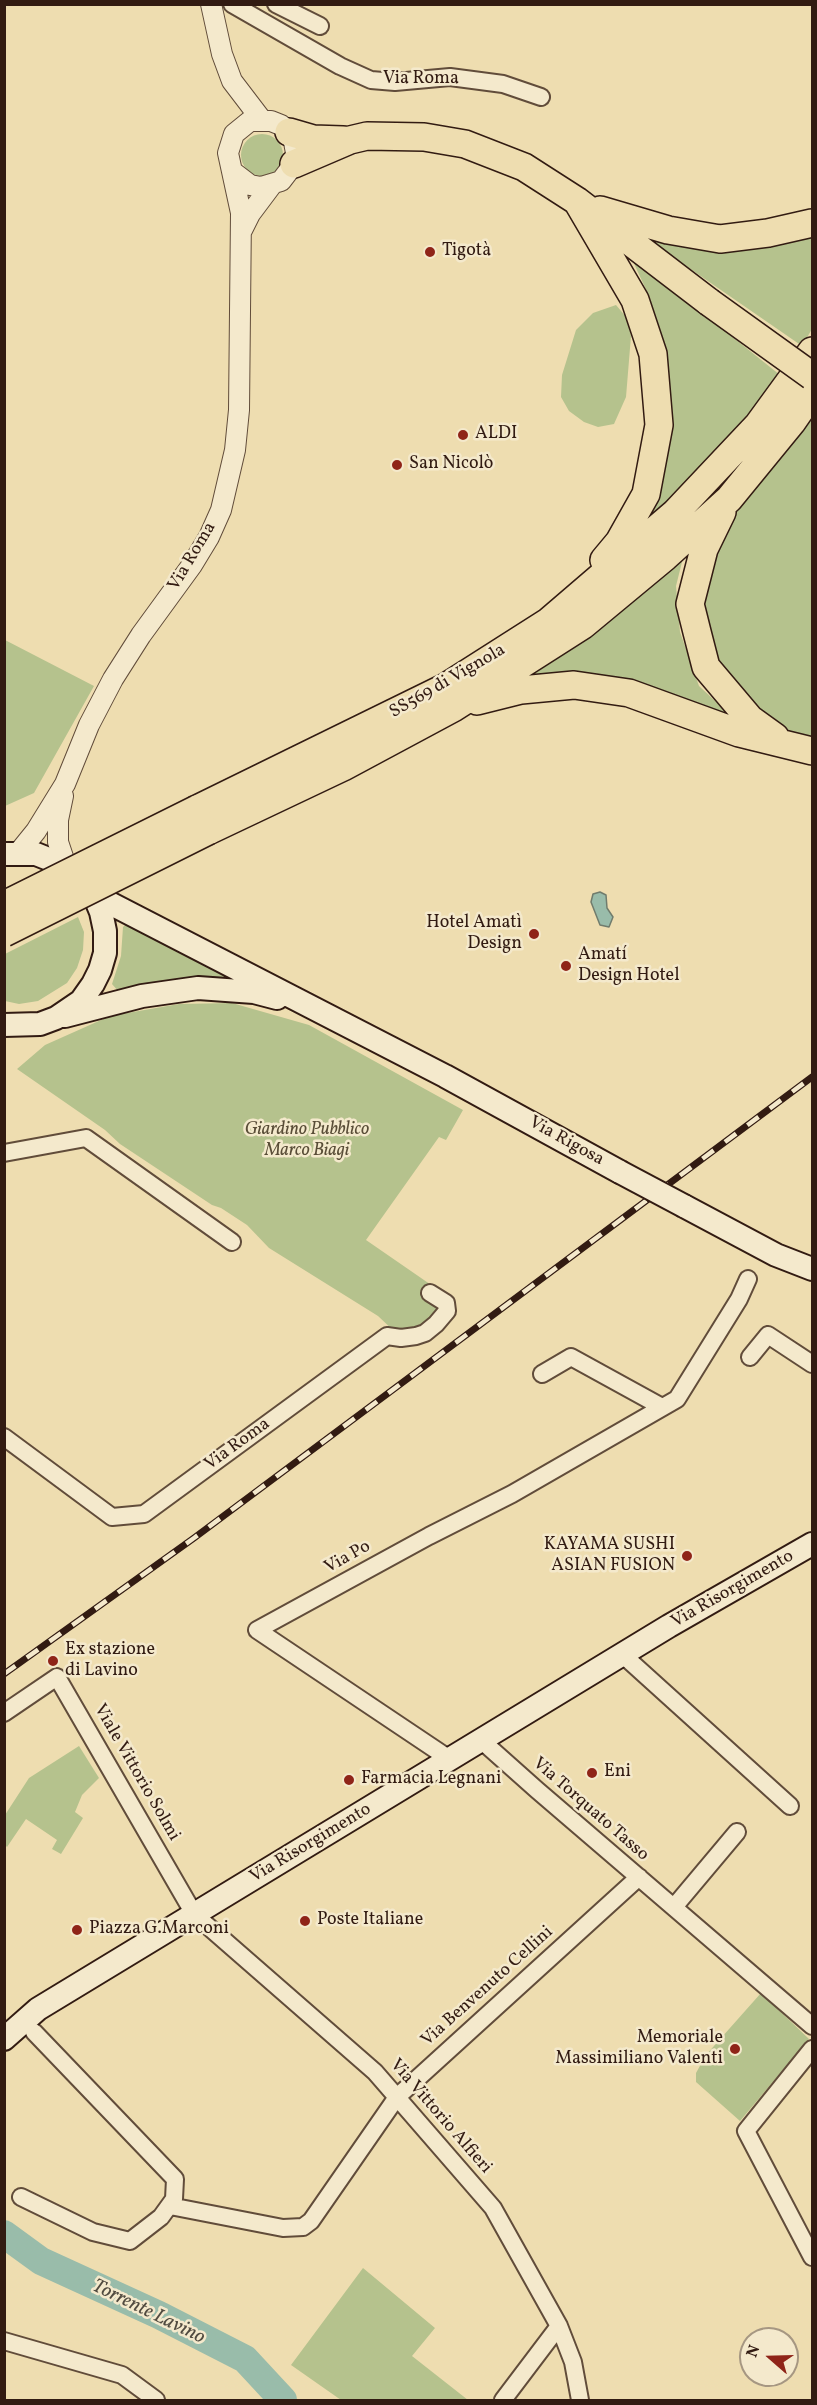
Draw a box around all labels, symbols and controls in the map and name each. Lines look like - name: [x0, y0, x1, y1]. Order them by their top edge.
- street label: Via Roma: [383, 69, 459, 91]
- place label: Tigotà: [442, 241, 491, 263]
- marker: Tigotà: [423, 245, 437, 259]
- place label: ALDI: [475, 424, 517, 446]
- marker: ALDI: [456, 428, 470, 442]
- place label: San Nicolò: [409, 454, 493, 476]
- marker: San Nicolò: [390, 458, 404, 472]
- street label: Via Roma: [164, 519, 222, 595]
- street label: SS569 di Vignola: [386, 640, 510, 724]
- place label: Hotel Amatì Design: [426, 913, 522, 956]
- marker: Hotel Amatì Design: [527, 927, 541, 941]
- place label: Amatí Design Hotel: [578, 945, 680, 988]
- marker: Amatí Design Hotel: [559, 959, 573, 973]
- street label: Via Rigosa: [525, 1113, 607, 1171]
- park label: Giardino Pubblico Marco Biagi: [245, 1120, 369, 1162]
- street label: Via Roma: [201, 1414, 275, 1476]
- place label: KAYAMA SUSHI ASIAN FUSION: [544, 1535, 675, 1578]
- street label: Via Po: [321, 1537, 375, 1579]
- street label: Via Risorgimento: [668, 1546, 798, 1634]
- marker: KAYAMA SUSHI ASIAN FUSION: [680, 1549, 694, 1563]
- place label: Ex stazione di Lavino: [65, 1640, 155, 1682]
- marker: Ex stazione di Lavino: [46, 1654, 60, 1668]
- street label: Viale Vittorio Solmi: [88, 1701, 184, 1845]
- street label: Via Torquato Tasso: [527, 1754, 653, 1866]
- place label: Eni: [604, 1762, 631, 1784]
- marker: Eni: [585, 1766, 599, 1780]
- place label: Farmacia Legnani: [361, 1769, 501, 1791]
- marker: Farmacia Legnani: [342, 1773, 356, 1787]
- street label: Via Risorgimento: [246, 1799, 376, 1889]
- place label: Poste Italiane: [317, 1910, 423, 1932]
- marker: Poste Italiane: [298, 1914, 312, 1928]
- place label: Piazza G.Marconi: [89, 1919, 229, 1941]
- street label: Via Benvenuto Cellini: [418, 1922, 558, 2052]
- marker: Piazza G.Marconi: [70, 1923, 84, 1937]
- place label: Memoriale Massimiliano Valenti: [555, 2028, 723, 2070]
- marker: Memoriale Massimiliano Valenti: [728, 2042, 742, 2056]
- street label: Via Vittorio Alfieri: [384, 2055, 496, 2179]
- water label: Torrente Lavino: [88, 2275, 208, 2351]
- north arrow: [739, 2327, 799, 2387]
- text: N: [742, 2342, 766, 2361]

